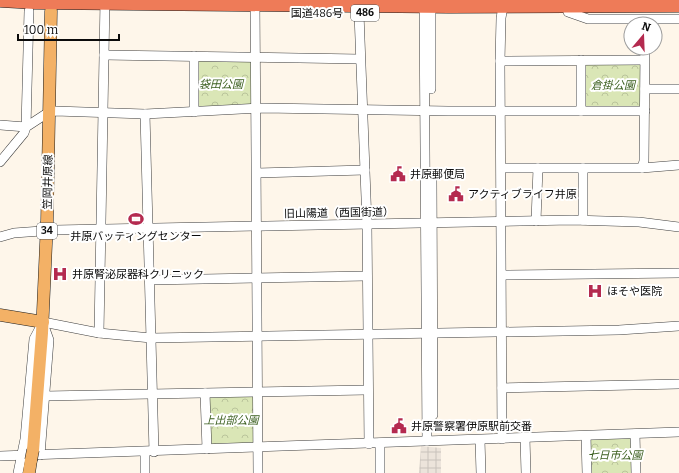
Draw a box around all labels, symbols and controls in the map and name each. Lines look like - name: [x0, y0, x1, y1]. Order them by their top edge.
- road number: 486: [351, 5, 379, 21]
- street label: 国道486号: [291, 7, 343, 20]
- scale bar: [18, 16, 119, 42]
- north arrow: [623, 16, 663, 56]
- text: N: [640, 19, 653, 35]
- text: 100 m: [24, 23, 59, 37]
- park label: 袋田公園: [199, 78, 245, 91]
- park label: 倉掛公園: [591, 79, 637, 92]
- street label: 笠岡井原線: [41, 154, 55, 210]
- public building icon: 井原郵便局: [389, 165, 407, 183]
- place label: 井原郵便局: [410, 168, 465, 181]
- public building icon: アクティブライフ井原: [447, 185, 465, 203]
- place label: アクティブライフ井原: [468, 188, 577, 201]
- street label: 旧山陽道（西国街道）: [284, 206, 394, 220]
- sports icon: 井原バッティングセンター: [127, 210, 145, 228]
- road number: 34: [37, 223, 57, 239]
- place label: 井原バッティングセンター: [70, 230, 202, 243]
- hospital icon: 井原腎泌尿器科クリニック: [51, 265, 69, 283]
- place label: 井原腎泌尿器科クリニック: [72, 268, 204, 281]
- hospital icon: ほそや医院: [586, 282, 604, 300]
- place label: ほそや医院: [607, 285, 662, 298]
- park label: 上出部公園: [204, 414, 260, 427]
- public building icon: 井原警察署伊原駅前交番: [390, 417, 408, 435]
- place label: 井原警察署伊原駅前交番: [411, 420, 532, 433]
- park label: 七日市公園: [588, 449, 644, 462]

